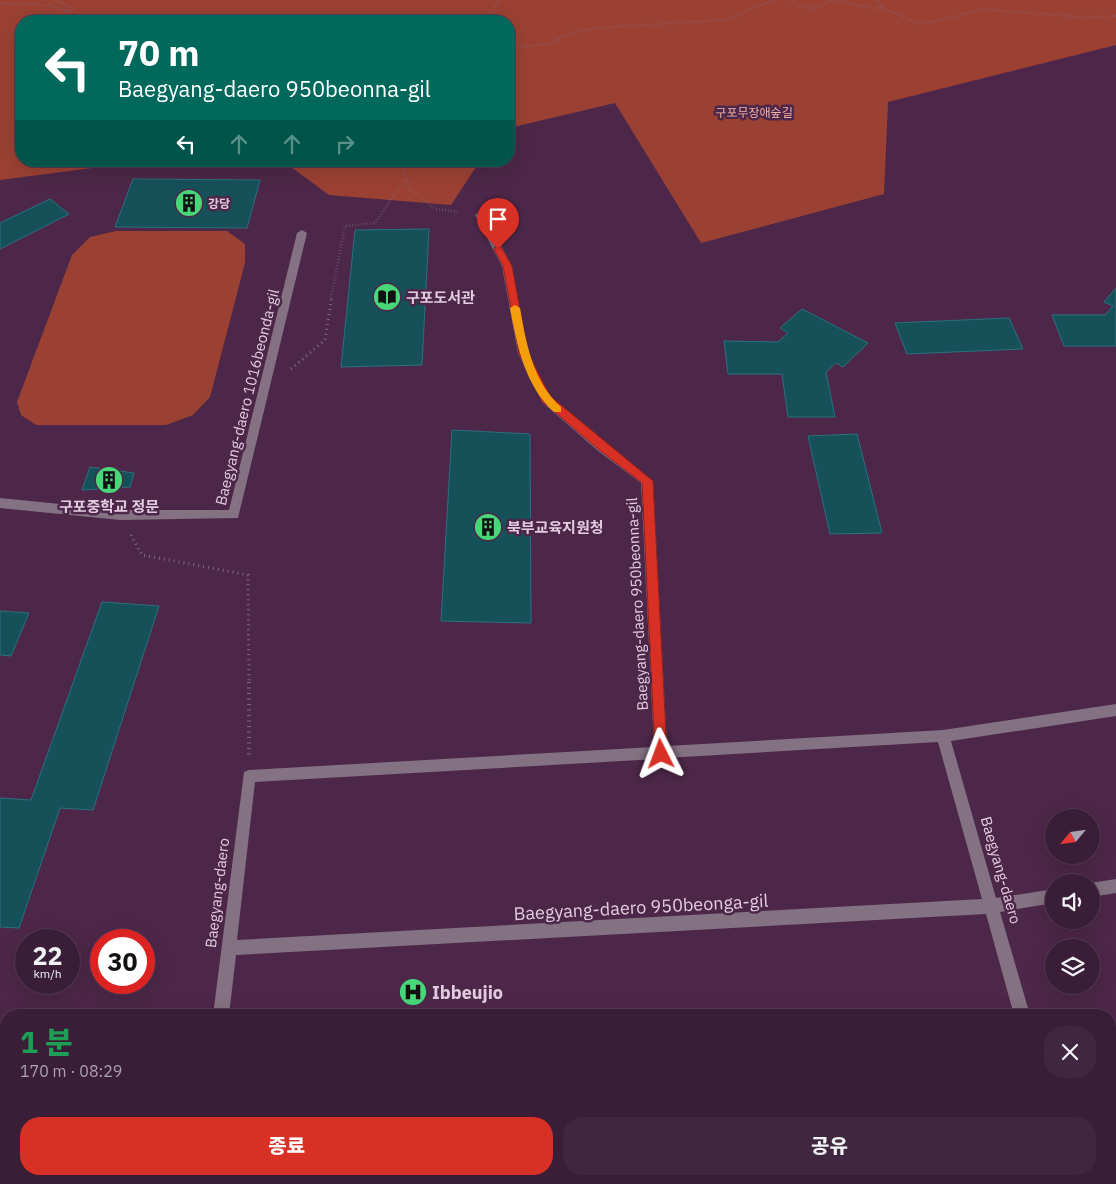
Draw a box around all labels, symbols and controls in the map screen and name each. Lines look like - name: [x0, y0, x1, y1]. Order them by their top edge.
- text: 70 m: [118, 30, 200, 76]
- icon: left: [35, 35, 100, 100]
- text: Baegyang-daero 950beonna-gil: [118, 74, 431, 103]
- park label: 구포무장애숲길: [715, 105, 793, 120]
- icon: left: [172, 130, 200, 158]
- icon: ahead: [225, 130, 253, 158]
- icon: ahead: [278, 130, 306, 158]
- icon: right: [331, 130, 359, 158]
- building icon: 강당: [174, 188, 204, 218]
- place label: 강당: [208, 196, 230, 211]
- pin: [477, 198, 519, 249]
- icon: arrive: [484, 205, 512, 233]
- library icon: 구포도서관: [372, 282, 402, 312]
- street label: Baegyang-daero 1016beonda-gil: [211, 287, 283, 507]
- place label: 구포도서관: [406, 288, 475, 307]
- building icon: 구포중학교 정문: [94, 465, 124, 495]
- place label: 구포중학교 정문: [59, 497, 159, 516]
- street label: Baegyang-daero 950beonna-gil: [622, 497, 652, 711]
- building icon: 북부교육지원청: [473, 512, 503, 542]
- place label: 북부교육지원청: [507, 518, 604, 537]
- position arrow: [634, 727, 686, 779]
- north arrow: [1045, 809, 1100, 864]
- map controls: [1045, 809, 1100, 994]
- street label: Baegyang-daero: [977, 814, 1025, 926]
- street label: Baegyang-daero: [201, 837, 233, 949]
- button: sound: [1045, 874, 1100, 929]
- street label: Baegyang-daero 950beonga-gil: [513, 889, 769, 925]
- speed limit sign: 30: [90, 929, 155, 994]
- text: 22: [32, 939, 63, 972]
- button: layers: [1045, 939, 1100, 994]
- text: km/h: [33, 966, 62, 981]
- hospital icon: Ibbeujio: [398, 977, 428, 1007]
- place label: Ibbeujio: [432, 981, 503, 1004]
- text: 1 분: [20, 1022, 73, 1061]
- button: close: [1044, 1026, 1096, 1078]
- text: 170 m · 08:29: [20, 1061, 122, 1081]
- button: 종료: [20, 1117, 553, 1175]
- button: 공유: [563, 1117, 1096, 1175]

